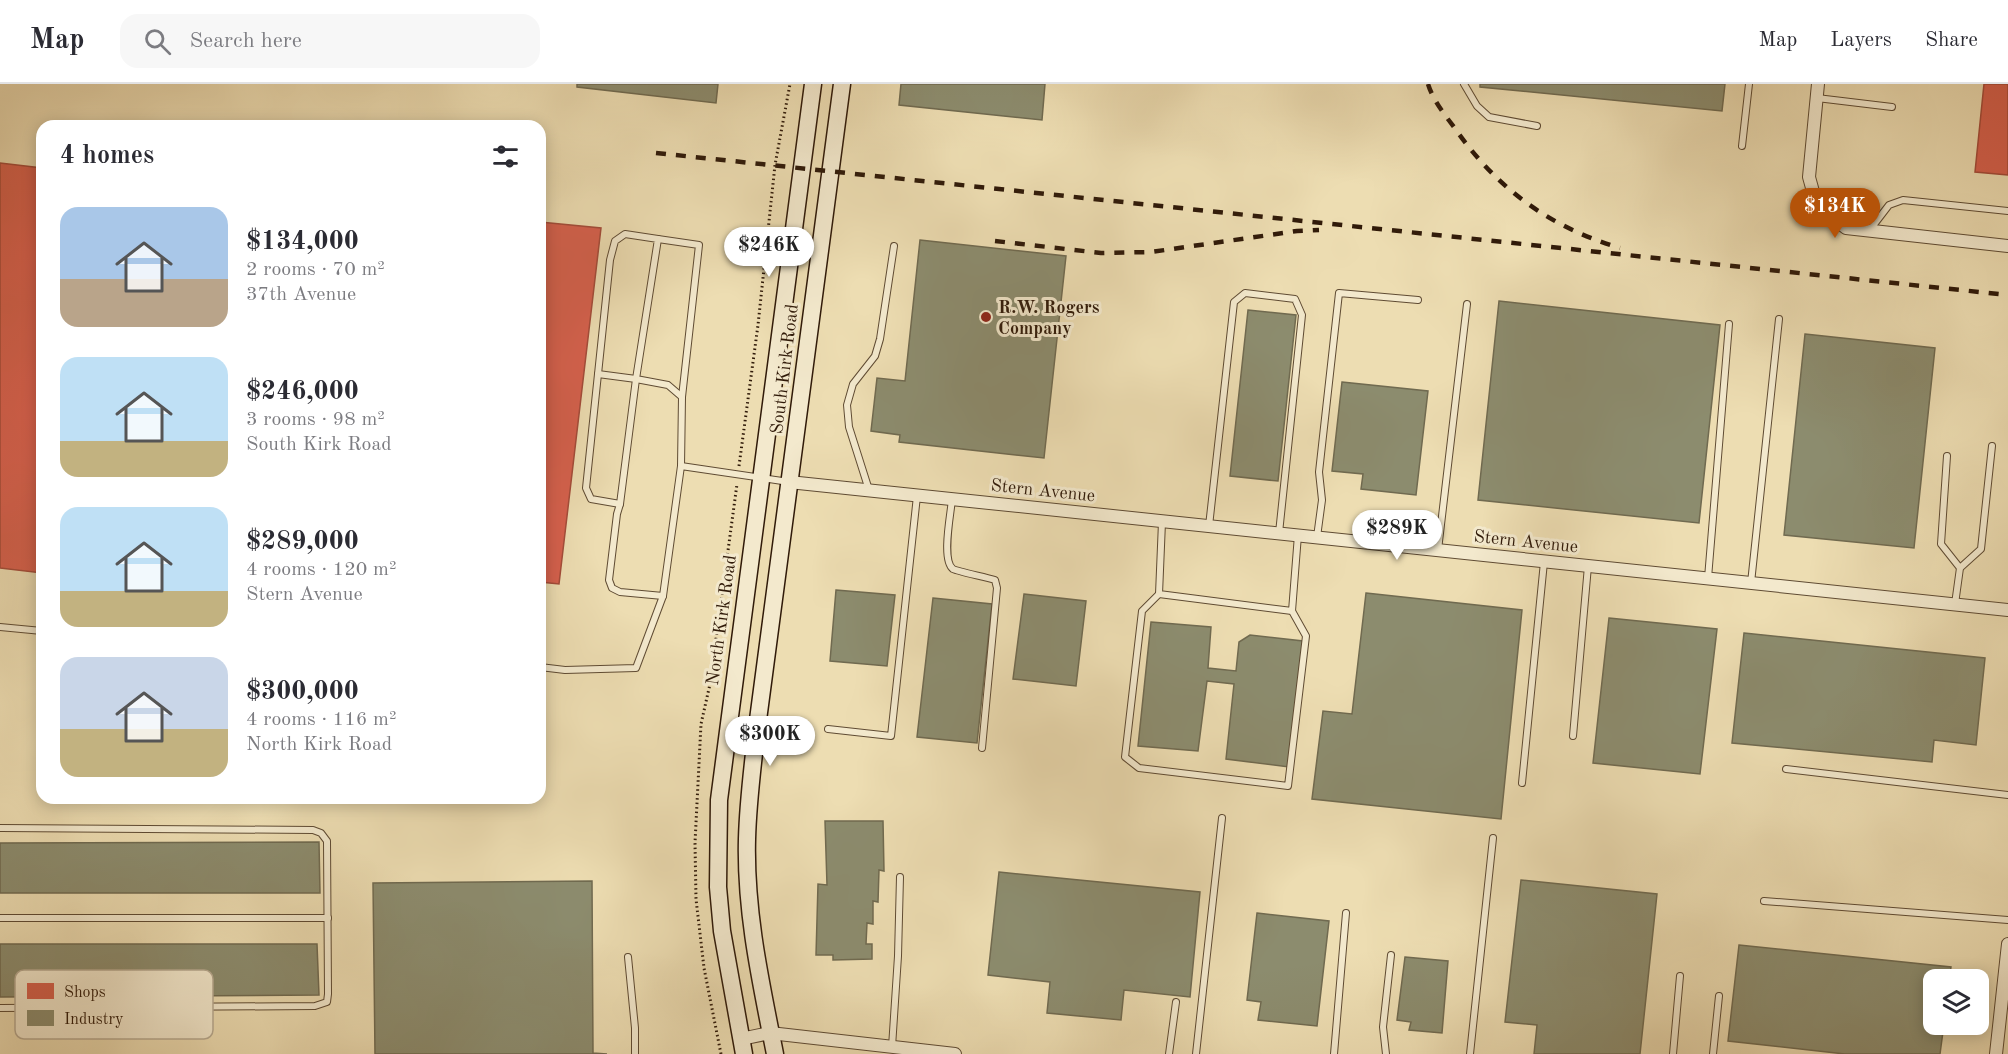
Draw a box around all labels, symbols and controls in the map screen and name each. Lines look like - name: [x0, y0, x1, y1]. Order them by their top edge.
- search box: [120, 14, 540, 68]
- icon: search: [141, 25, 174, 58]
- text: Map: [30, 27, 84, 55]
- text: Search here: [189, 30, 302, 52]
- text: Map: [1758, 30, 1797, 51]
- text: Layers: [1830, 30, 1892, 51]
- text: Share: [1925, 30, 1978, 51]
- icon: filters: [489, 140, 522, 173]
- text: 4 homes: [60, 143, 154, 169]
- pin: $134K: [1793, 188, 1877, 239]
- text: $134K: [1804, 197, 1866, 217]
- pin: $246K: [727, 227, 811, 278]
- text: $134,000: [246, 229, 359, 255]
- icon: home: [108, 231, 180, 303]
- text: $246K: [738, 236, 800, 256]
- text: 2 rooms · 70 m²: [246, 260, 385, 280]
- text: 37th Avenue: [246, 285, 356, 305]
- place label: R.W. Rogers Company: [998, 299, 1100, 338]
- street label: South Kirk Road: [768, 303, 802, 435]
- marker: R.W. Rogers Company: [979, 310, 993, 324]
- text: $246,000: [246, 379, 359, 405]
- icon: home: [108, 381, 180, 453]
- text: 3 rooms · 98 m²: [246, 410, 385, 430]
- text: South Kirk Road: [246, 435, 392, 455]
- street label: Stern Avenue: [990, 477, 1096, 505]
- pin: $289K: [1355, 510, 1439, 561]
- text: $289K: [1366, 519, 1428, 539]
- street label: Stern Avenue: [1473, 528, 1579, 556]
- text: $289,000: [246, 529, 359, 555]
- icon: home: [108, 531, 180, 603]
- street label: North Kirk Road: [704, 554, 740, 687]
- text: 4 rooms · 120 m²: [246, 560, 396, 580]
- text: Stern Avenue: [246, 585, 363, 605]
- text: $300,000: [246, 679, 359, 705]
- icon: home: [108, 681, 180, 753]
- text: 4 rooms · 116 m²: [246, 710, 396, 730]
- pin: $300K: [728, 716, 812, 767]
- text: $300K: [739, 725, 801, 745]
- text: North Kirk Road: [246, 735, 392, 755]
- map controls: [1923, 969, 1989, 1035]
- button: layers: [1923, 969, 1989, 1035]
- legend: [15, 970, 213, 1039]
- text: Shops: [64, 985, 106, 1001]
- text: Industry: [64, 1012, 124, 1028]

